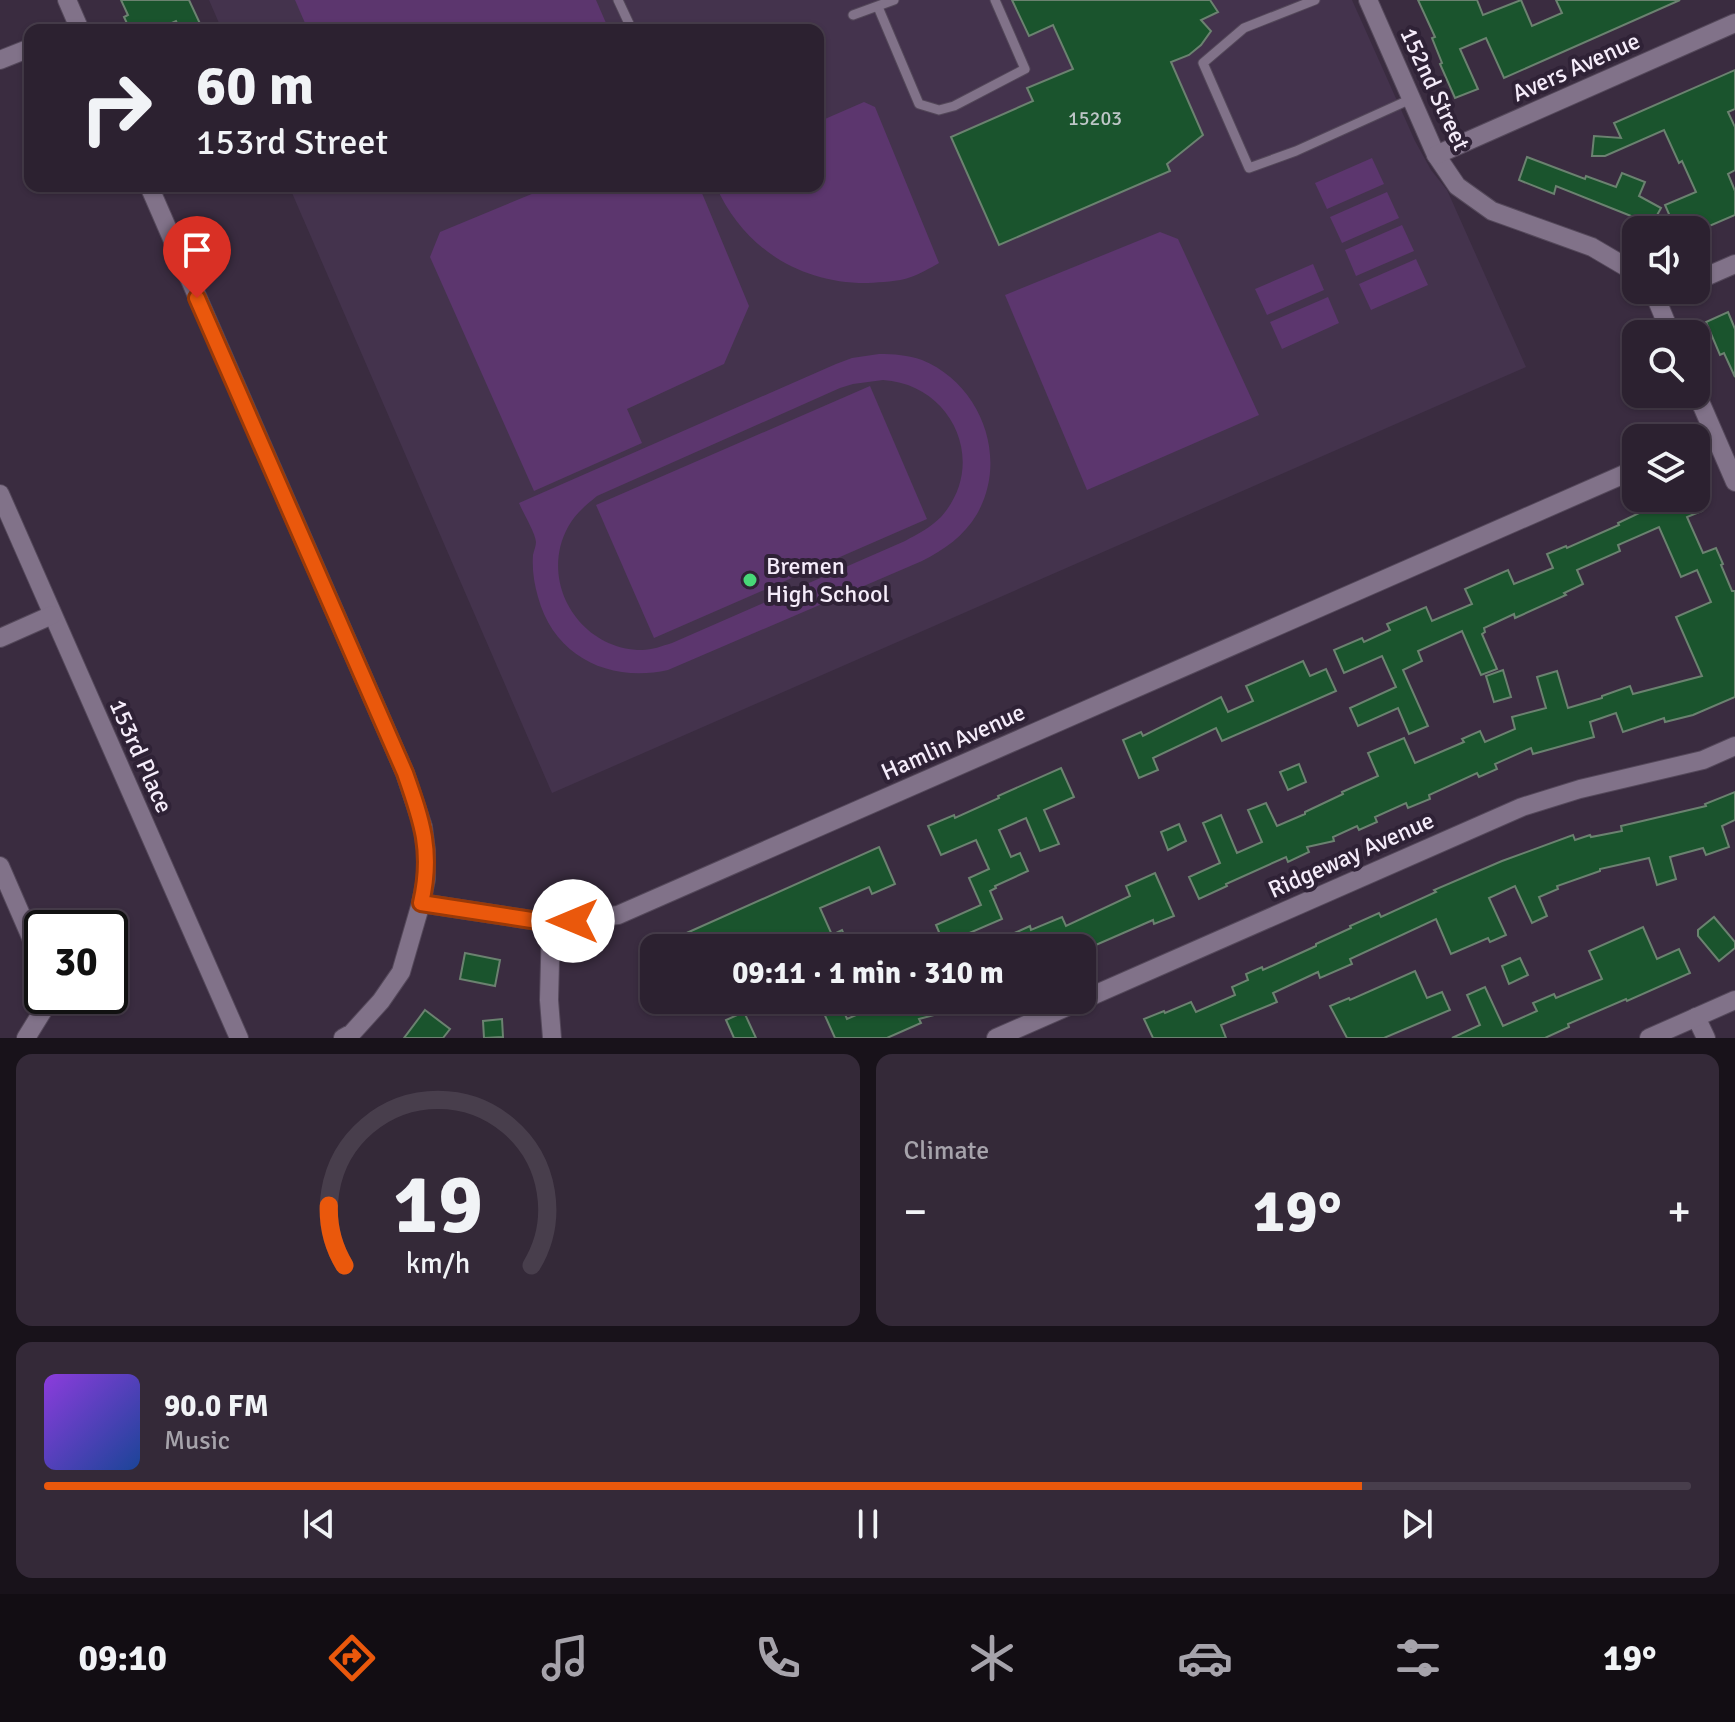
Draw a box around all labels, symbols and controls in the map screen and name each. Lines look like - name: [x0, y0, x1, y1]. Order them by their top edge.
- street label: 152nd Street: [1393, 23, 1477, 155]
- street label: Avers Avenue: [1508, 26, 1644, 108]
- text: 60 m: [196, 51, 314, 120]
- icon: right: [64, 56, 168, 160]
- house number: 15203: [1068, 106, 1122, 131]
- text: 153rd Street: [196, 120, 388, 165]
- pin: [163, 216, 231, 298]
- map controls: [1622, 216, 1710, 512]
- button: sound: [1622, 216, 1710, 304]
- icon: arrive: [175, 228, 219, 272]
- button: search: [1622, 320, 1710, 408]
- button: layers: [1622, 424, 1710, 512]
- place label: Bremen High School: [766, 551, 889, 609]
- marker: Bremen High School: [741, 571, 759, 589]
- street label: 153rd Place: [103, 694, 179, 818]
- street label: Hamlin Avenue: [876, 697, 1030, 787]
- street label: Ridgeway Avenue: [1263, 805, 1439, 905]
- position arrow: [531, 879, 615, 963]
- speed limit sign: 30: [24, 910, 128, 1014]
- text: 09:11 · 1 min · 310 m: [732, 955, 1004, 992]
- text: Climate: [904, 1135, 989, 1167]
- text: 19: [393, 1154, 483, 1256]
- text: 19°: [1253, 1175, 1342, 1249]
- text: −: [904, 1185, 927, 1239]
- text: +: [1667, 1185, 1691, 1239]
- text: km/h: [405, 1246, 470, 1281]
- text: 90.0 FM: [164, 1388, 269, 1425]
- text: Music: [164, 1425, 230, 1457]
- icon: previous: [297, 1502, 341, 1546]
- icon: pause: [846, 1502, 890, 1546]
- icon: next: [1395, 1502, 1439, 1546]
- icon: directions: [324, 1630, 380, 1686]
- icon: music: [537, 1630, 593, 1686]
- icon: phone: [750, 1630, 806, 1686]
- icon: climate: [964, 1630, 1020, 1686]
- icon: car: [1177, 1630, 1233, 1686]
- icon: filters: [1390, 1630, 1446, 1686]
- text: 09:10: [79, 1636, 167, 1681]
- text: 19°: [1603, 1636, 1656, 1681]

